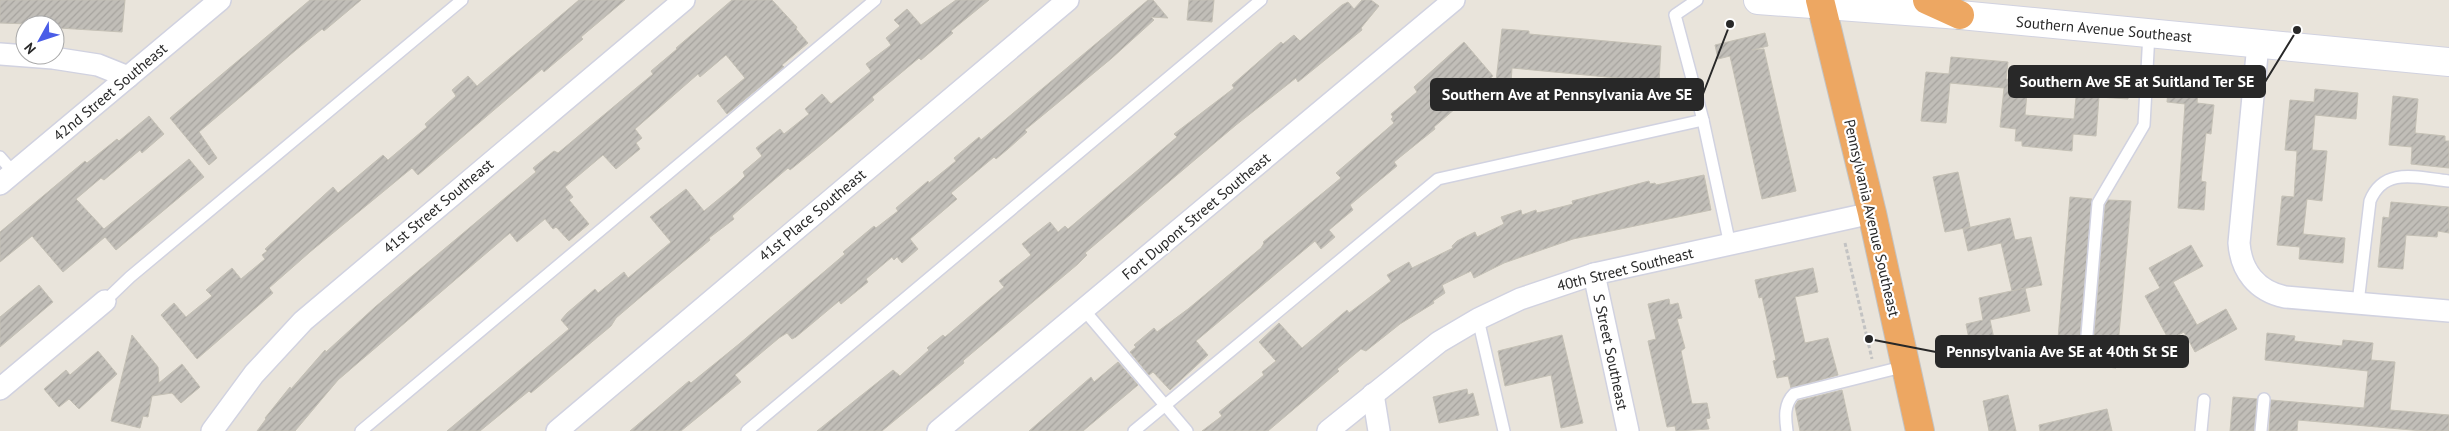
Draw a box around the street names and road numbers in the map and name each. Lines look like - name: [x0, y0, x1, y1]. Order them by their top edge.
- street label: Southern Avenue Southeast: [2015, 12, 2193, 46]
- street label: 42nd Street Southeast: [49, 39, 171, 145]
- street label: Pennsylvania Avenue Southeast: [1840, 117, 1904, 319]
- street label: Fort Dupont Street Southeast: [1118, 148, 1274, 284]
- street label: 41st Street Southeast: [379, 154, 497, 258]
- street label: 41st Place Southeast: [755, 165, 869, 265]
- street label: 40th Street Southeast: [1555, 243, 1695, 295]
- street label: S Street Southeast: [1589, 292, 1633, 412]

